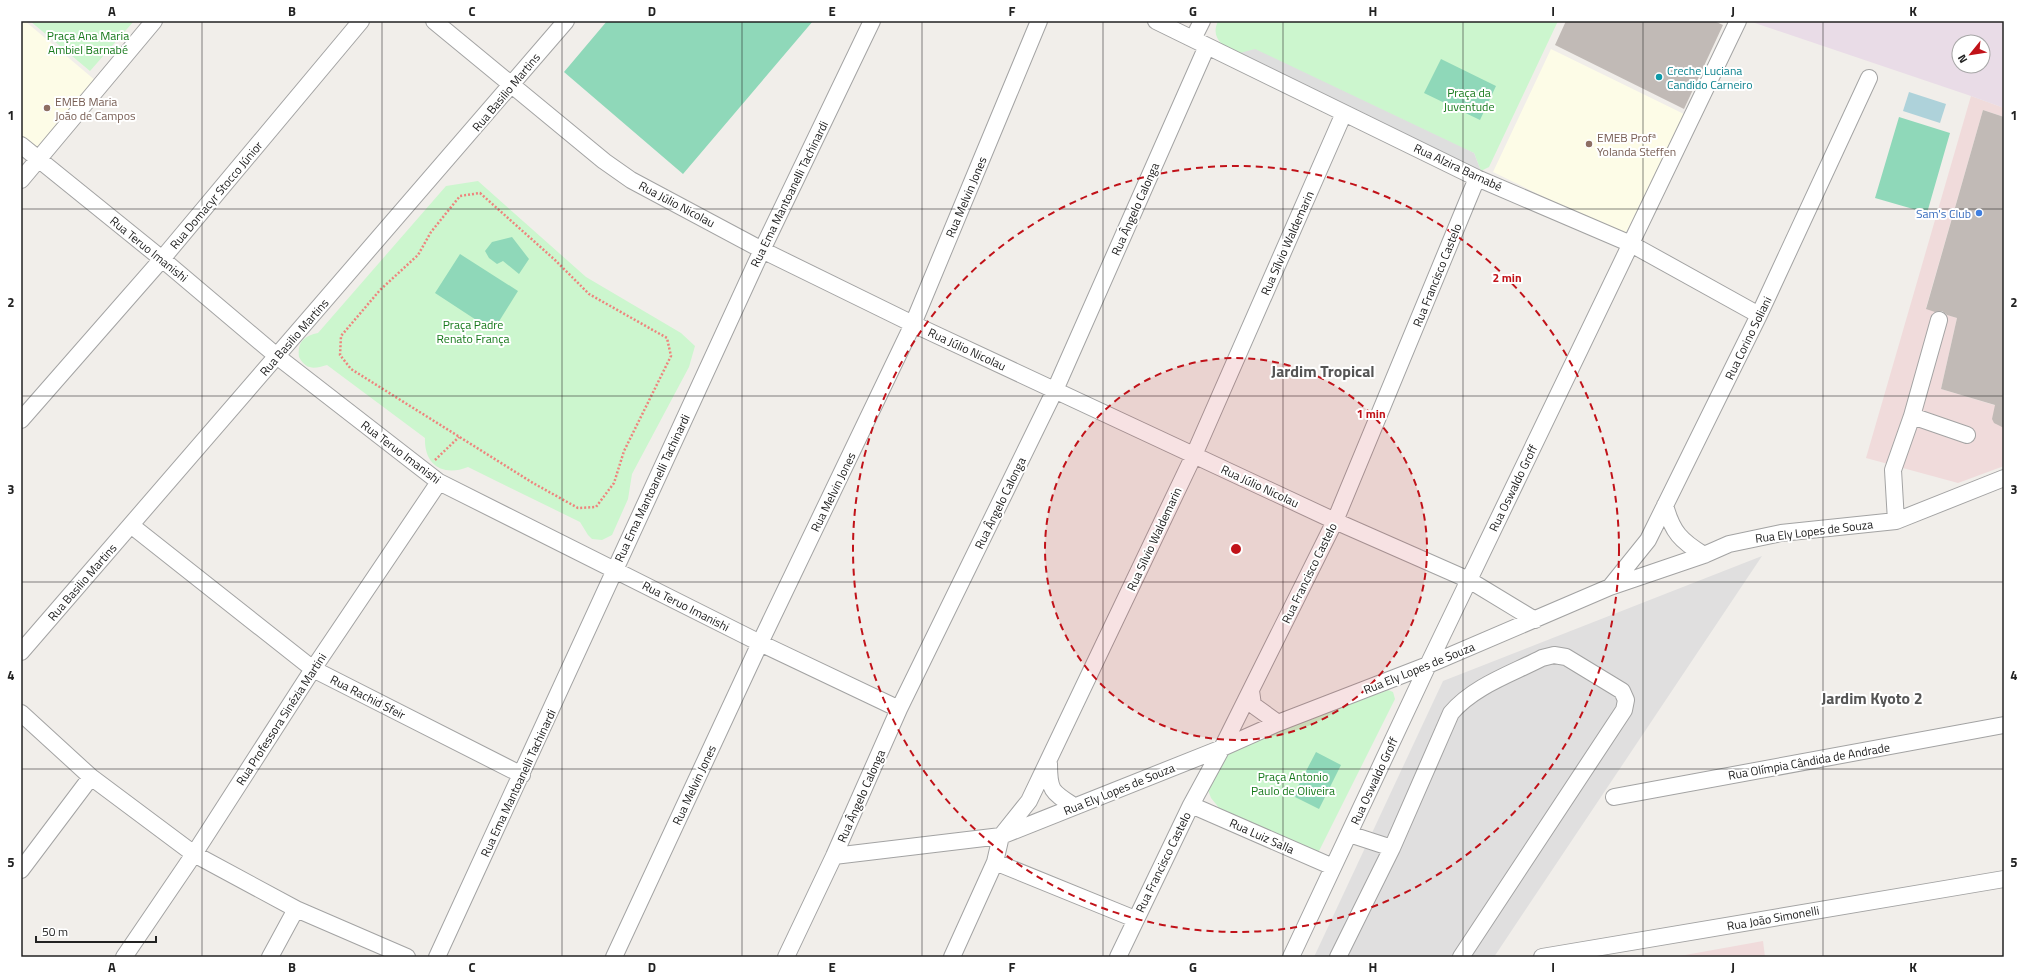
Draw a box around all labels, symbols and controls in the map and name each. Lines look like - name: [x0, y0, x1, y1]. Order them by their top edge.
- text: A: [108, 1, 116, 21]
- text: B: [288, 1, 296, 21]
- text: C: [468, 1, 476, 21]
- text: D: [648, 1, 656, 21]
- text: E: [828, 1, 836, 21]
- text: F: [1009, 1, 1016, 21]
- text: G: [1189, 1, 1197, 21]
- text: H: [1369, 1, 1377, 21]
- text: I: [1551, 1, 1555, 21]
- text: J: [1731, 1, 1735, 21]
- text: K: [1909, 1, 1917, 21]
- park label: Praça Ana Maria Ambiel Barnabé: [47, 26, 129, 59]
- north arrow: [1951, 34, 1991, 74]
- street label: Rua Basilio Martins: [467, 48, 545, 135]
- text: N: [1954, 52, 1971, 66]
- place label: Creche Luciana Candido Carneiro: [1667, 61, 1752, 94]
- marker: Creche Luciana Candido Carneiro: [1654, 72, 1664, 82]
- park label: Praça da Juventude: [1444, 83, 1494, 116]
- place label: EMEB Maria João de Campos: [55, 92, 136, 125]
- marker: EMEB Maria João de Campos: [42, 103, 52, 113]
- text: 1: [7, 105, 15, 125]
- text: 1: [2010, 105, 2018, 125]
- street label: Rua Ema Mantoanelli Tachinardi: [745, 117, 833, 271]
- place label: EMEB Profª Yolanda Steffen: [1597, 128, 1676, 161]
- street label: Rua Domacyr Stocco Júnior: [165, 137, 267, 253]
- street label: Rua Alzira Barnabé: [1411, 138, 1505, 196]
- marker: EMEB Profª Yolanda Steffen: [1584, 139, 1594, 149]
- street label: Rua Melvin Jones: [940, 153, 992, 241]
- street label: Rua Ângelo Calonga: [1106, 159, 1164, 259]
- street label: Rua Júlio Nicolau: [635, 176, 719, 232]
- street label: Rua Sílvio Waldemarin: [1255, 188, 1319, 298]
- place label: Sam's Club: [1916, 204, 1971, 223]
- marker: Sam's Club: [1974, 208, 1984, 218]
- street label: Rua Teruo Imanishi: [106, 211, 192, 287]
- street label: Rua Francisco Castelo: [1408, 220, 1466, 330]
- text: 2 min: [1492, 268, 1522, 287]
- text: 2: [7, 292, 15, 312]
- text: 2: [2010, 292, 2018, 312]
- street label: Rua Corino Soliani: [1720, 293, 1776, 383]
- street label: Rua Basilio Martins: [255, 294, 333, 380]
- park label: Praça Padre Renato França: [437, 315, 509, 348]
- street label: Rua Júlio Nicolau: [925, 323, 1009, 375]
- district label: Jardim Tropical: [1271, 359, 1375, 383]
- text: 1 min: [1356, 404, 1386, 423]
- street label: Rua Ema Mantoanelli Tachinardi: [609, 411, 695, 565]
- street label: Rua Teruo Imanishi: [357, 416, 445, 488]
- street label: Rua Oswaldo Groff: [1484, 441, 1542, 535]
- street label: Rua Melvin Jones: [805, 449, 861, 535]
- street label: Rua Ângelo Calonga: [969, 454, 1031, 552]
- street label: Rua Júlio Nicolau: [1218, 460, 1302, 512]
- text: 3: [7, 479, 15, 499]
- text: 3: [2010, 479, 2018, 499]
- street label: Rua Sílvio Waldemarin: [1122, 484, 1186, 594]
- street label: Rua Ely Lopes de Souza: [1754, 514, 1874, 548]
- street label: Rua Francisco Castelo: [1276, 519, 1342, 627]
- street label: Rua Basilio Martins: [43, 539, 121, 625]
- centre of rings: [1229, 542, 1243, 556]
- street label: Rua Teruo Imanishi: [639, 576, 733, 636]
- street label: Rua Ely Lopes de Souza: [1360, 637, 1478, 699]
- street label: Rua Professora Sinézia Martini: [231, 649, 331, 789]
- text: 4: [7, 665, 15, 685]
- text: 4: [2010, 665, 2018, 685]
- street label: Rua Rachid Sfeir: [327, 670, 409, 724]
- district label: Jardim Kyoto 2: [1821, 686, 1923, 710]
- street label: Rua Ema Mantoanelli Tachinardi: [475, 706, 561, 860]
- street label: Rua Oswaldo Groff: [1345, 734, 1403, 828]
- street label: Rua Olímpia Cândida de Andrade: [1727, 737, 1891, 785]
- street label: Rua Melvin Jones: [667, 741, 721, 828]
- street label: Rua Ângelo Calonga: [832, 746, 890, 846]
- street label: Rua Ely Lopes de Souza: [1060, 758, 1178, 820]
- park label: Praça Antonio Paulo de Oliveira: [1251, 767, 1335, 800]
- street label: Rua Francisco Castelo: [1130, 808, 1196, 916]
- street label: Rua Luiz Salla: [1227, 813, 1297, 859]
- text: 5: [7, 852, 15, 872]
- text: 5: [2010, 852, 2018, 872]
- street label: Rua João Simonelli: [1725, 901, 1821, 935]
- scale bar: [36, 918, 156, 944]
- text: 50 m: [42, 922, 68, 941]
- text: A: [108, 957, 116, 977]
- text: B: [288, 957, 296, 977]
- text: C: [468, 957, 476, 977]
- text: D: [648, 957, 656, 977]
- text: E: [828, 957, 836, 977]
- text: F: [1009, 957, 1016, 977]
- text: G: [1189, 957, 1197, 977]
- text: H: [1369, 957, 1377, 977]
- text: I: [1551, 957, 1555, 977]
- text: J: [1731, 957, 1735, 977]
- text: K: [1909, 957, 1917, 977]

